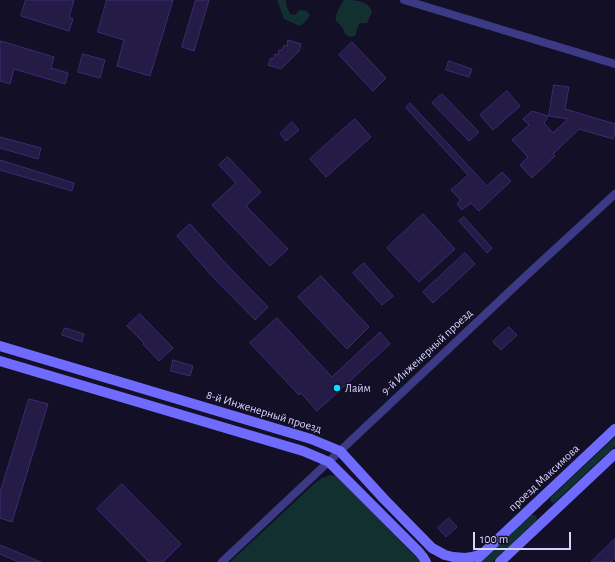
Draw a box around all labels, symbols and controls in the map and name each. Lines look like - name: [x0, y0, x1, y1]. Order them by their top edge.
- street label: 9-й Инженерный проезд: [378, 306, 476, 398]
- place label: Лайм: [345, 381, 371, 395]
- marker: Лайм: [332, 383, 342, 393]
- street label: 8-й Инженерный проезд: [205, 388, 323, 436]
- street label: проезд Максимова: [505, 441, 583, 515]
- scale bar: [475, 524, 573, 550]
- text: 100 m: [480, 533, 508, 545]

